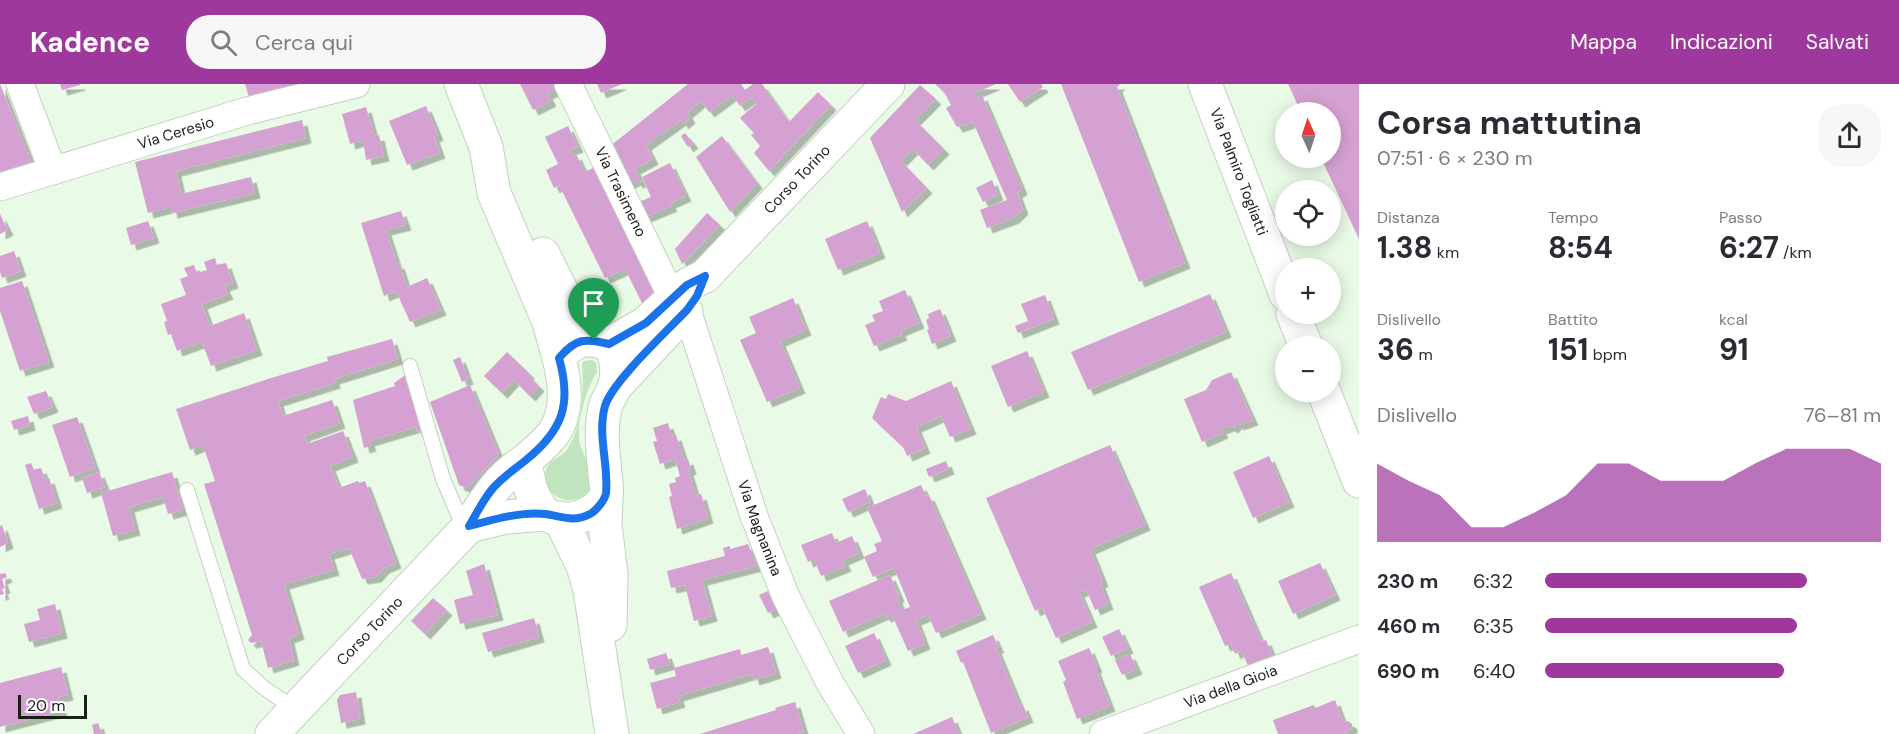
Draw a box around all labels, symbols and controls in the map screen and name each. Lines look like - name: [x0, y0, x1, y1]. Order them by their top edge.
- search box: [186, 15, 606, 69]
- text: Kadence: [30, 24, 150, 61]
- icon: search: [207, 26, 240, 59]
- text: Cerca qui: [255, 28, 353, 57]
- text: Mappa: [1570, 28, 1637, 56]
- text: Indicazioni: [1670, 28, 1773, 56]
- text: Salvati: [1806, 28, 1869, 56]
- text: Corsa mattutina: [1377, 101, 1642, 144]
- north arrow: [1275, 102, 1341, 168]
- map controls: [1275, 102, 1341, 402]
- button: share: [1818, 104, 1881, 167]
- street label: Via Palmiro Togliatti: [1205, 105, 1272, 238]
- street label: Via Ceresio: [135, 112, 217, 154]
- street label: Corso Torino: [759, 140, 835, 218]
- street label: Via Trasimeno: [590, 144, 651, 240]
- text: 07:51 · 6 × 230 m: [1377, 145, 1533, 171]
- button: locate: [1275, 180, 1341, 246]
- text: Distanza: [1377, 207, 1440, 228]
- text: Tempo: [1548, 207, 1598, 228]
- text: Passo: [1719, 207, 1762, 228]
- text: 1.38: [1377, 228, 1433, 267]
- text: 8:54: [1548, 228, 1613, 267]
- text: 6:27: [1719, 228, 1779, 267]
- text: km: [1433, 242, 1459, 263]
- text: /km: [1779, 242, 1812, 263]
- button: +: [1275, 258, 1341, 324]
- pin: [568, 278, 619, 340]
- icon: arrive: [577, 287, 610, 320]
- text: Dislivello: [1377, 309, 1441, 330]
- text: Battito: [1548, 309, 1598, 330]
- text: kcal: [1719, 309, 1748, 330]
- text: 36: [1377, 330, 1414, 369]
- text: 151: [1548, 330, 1589, 369]
- text: 91: [1719, 330, 1749, 369]
- button: −: [1275, 336, 1341, 402]
- text: m: [1414, 344, 1433, 365]
- text: bpm: [1589, 344, 1627, 365]
- text: Dislivello: [1377, 402, 1457, 428]
- text: 76–81 m: [1804, 402, 1881, 428]
- street label: Via Magnanina: [733, 478, 787, 579]
- text: 230 m: [1377, 568, 1438, 594]
- text: 6:32: [1473, 568, 1513, 594]
- street label: Corso Torino: [332, 592, 407, 670]
- text: 460 m: [1377, 613, 1440, 639]
- text: 6:35: [1473, 613, 1514, 639]
- text: 690 m: [1377, 658, 1440, 684]
- text: 6:40: [1473, 658, 1515, 684]
- street label: Via della Gioia: [1181, 660, 1280, 713]
- scale bar: [18, 692, 87, 720]
- text: 20 m: [27, 695, 66, 716]

